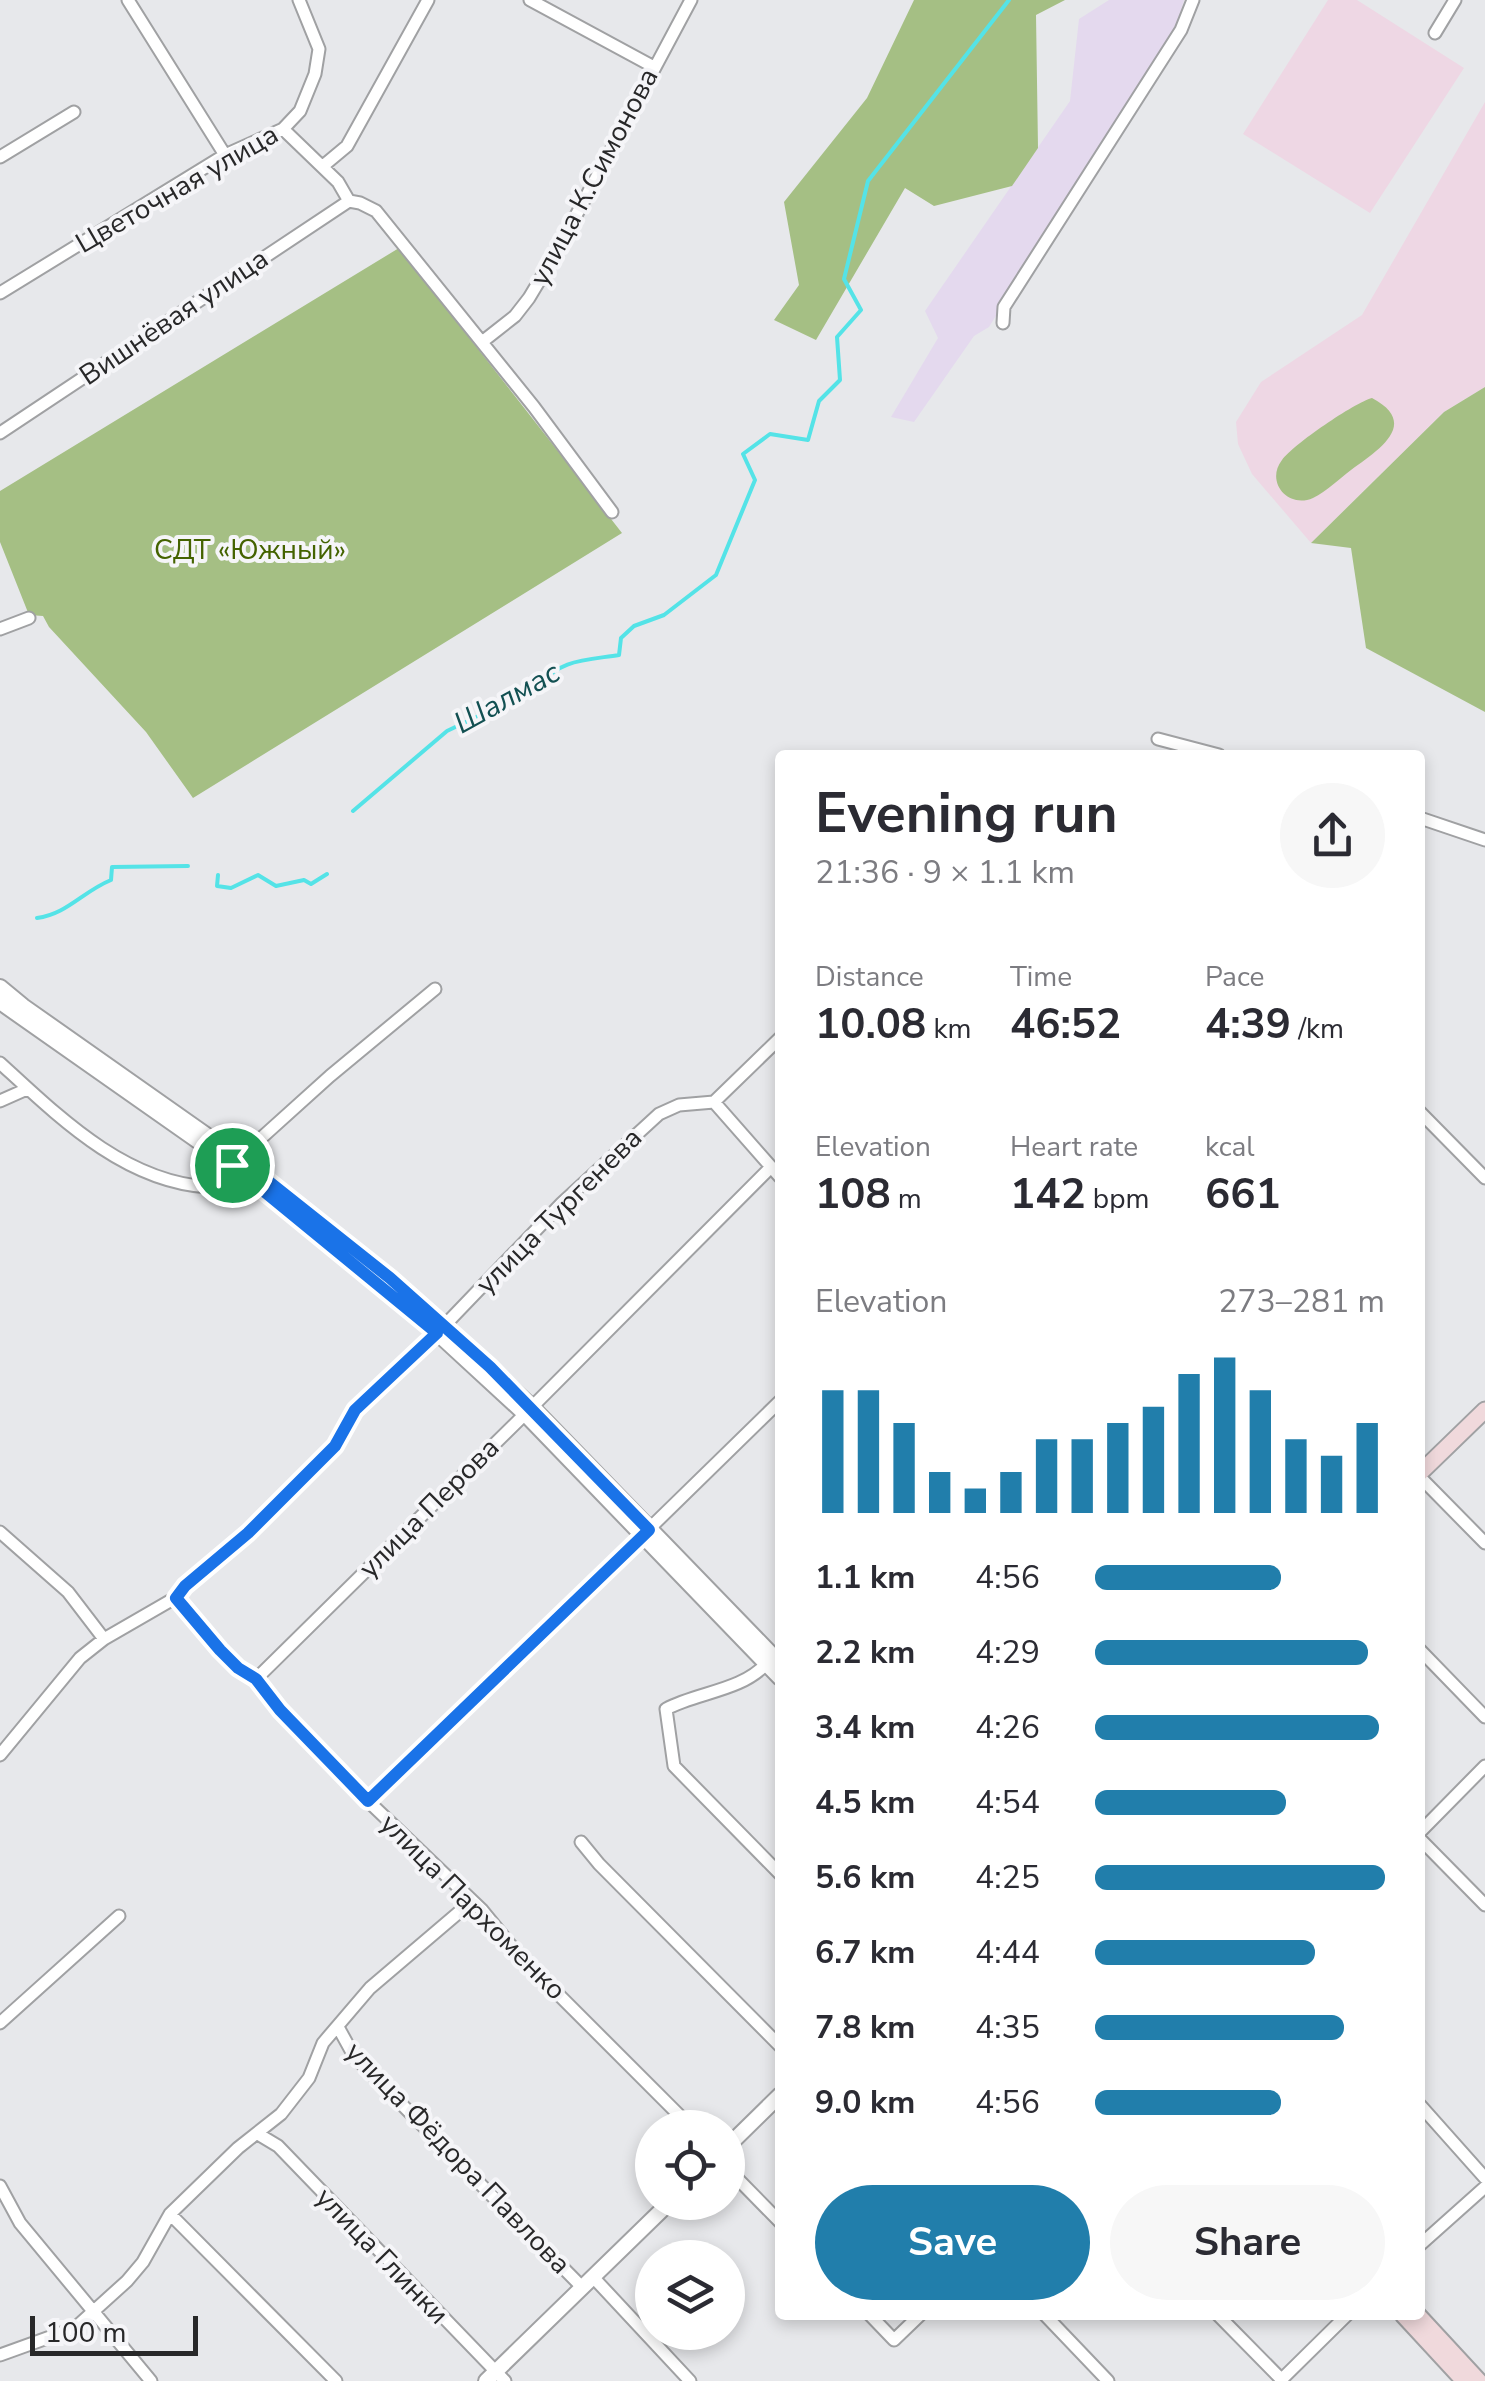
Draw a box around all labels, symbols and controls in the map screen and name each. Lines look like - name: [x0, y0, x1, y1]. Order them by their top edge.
- street label: улица К.Симонова: [521, 62, 667, 292]
- street label: Цветочная улица: [69, 115, 285, 263]
- street label: Вишнёвая улица: [72, 240, 276, 394]
- park label: СДТ «Южный»: [154, 531, 346, 569]
- water label: Шалмас: [447, 652, 568, 744]
- text: Evening run: [815, 776, 1118, 851]
- button: share: [1280, 783, 1385, 888]
- text: 21:36 · 9 × 1.1 km: [815, 851, 1075, 894]
- text: Distance: [815, 958, 924, 996]
- text: Time: [1010, 958, 1072, 996]
- text: Pace: [1205, 958, 1264, 996]
- text: 10.08: [815, 996, 926, 1053]
- text: 46:52: [1010, 996, 1121, 1053]
- text: 4:39: [1205, 996, 1291, 1053]
- text: km: [926, 1010, 971, 1048]
- text: /km: [1291, 1010, 1344, 1048]
- street label: улица Тургенева: [468, 1120, 650, 1302]
- pin: [190, 1123, 275, 1208]
- text: Elevation: [815, 1128, 931, 1166]
- text: Heart rate: [1010, 1128, 1138, 1166]
- text: kcal: [1205, 1128, 1255, 1166]
- icon: arrive: [205, 1138, 260, 1193]
- text: 108: [815, 1166, 891, 1223]
- text: 142: [1010, 1166, 1086, 1223]
- text: 661: [1205, 1166, 1281, 1223]
- text: m: [891, 1180, 922, 1218]
- text: bpm: [1086, 1180, 1149, 1218]
- text: Elevation: [815, 1280, 948, 1323]
- text: 273–281 m: [1218, 1280, 1385, 1323]
- street label: улица Перова: [350, 1429, 508, 1587]
- text: 1.1 km: [815, 1556, 915, 1599]
- text: 4:56: [975, 1556, 1040, 1599]
- text: 2.2 km: [815, 1631, 915, 1674]
- text: 4:29: [975, 1631, 1040, 1674]
- text: 3.4 km: [815, 1706, 915, 1749]
- text: 4:26: [975, 1706, 1040, 1749]
- text: 4.5 km: [815, 1781, 915, 1824]
- text: 4:54: [975, 1781, 1040, 1824]
- street label: улица Пархоменко: [372, 1806, 574, 2008]
- text: 5.6 km: [815, 1856, 915, 1899]
- text: 4:25: [975, 1856, 1040, 1899]
- text: 6.7 km: [815, 1931, 915, 1974]
- text: 4:44: [975, 1931, 1040, 1974]
- text: 7.8 km: [815, 2006, 915, 2049]
- text: 4:35: [975, 2006, 1040, 2049]
- street label: улица Фёдора Павлова: [337, 2034, 579, 2282]
- text: 9.0 km: [815, 2081, 915, 2124]
- text: 4:56: [975, 2081, 1040, 2124]
- map controls: [635, 2110, 745, 2350]
- button: locate: [635, 2110, 745, 2220]
- street label: улица Глинки: [307, 2179, 457, 2333]
- button: Save: [815, 2185, 1090, 2300]
- button: Share: [1110, 2185, 1385, 2300]
- button: layers: [635, 2240, 745, 2350]
- scale bar: [30, 2311, 198, 2356]
- text: 100 m: [45, 2314, 127, 2352]

